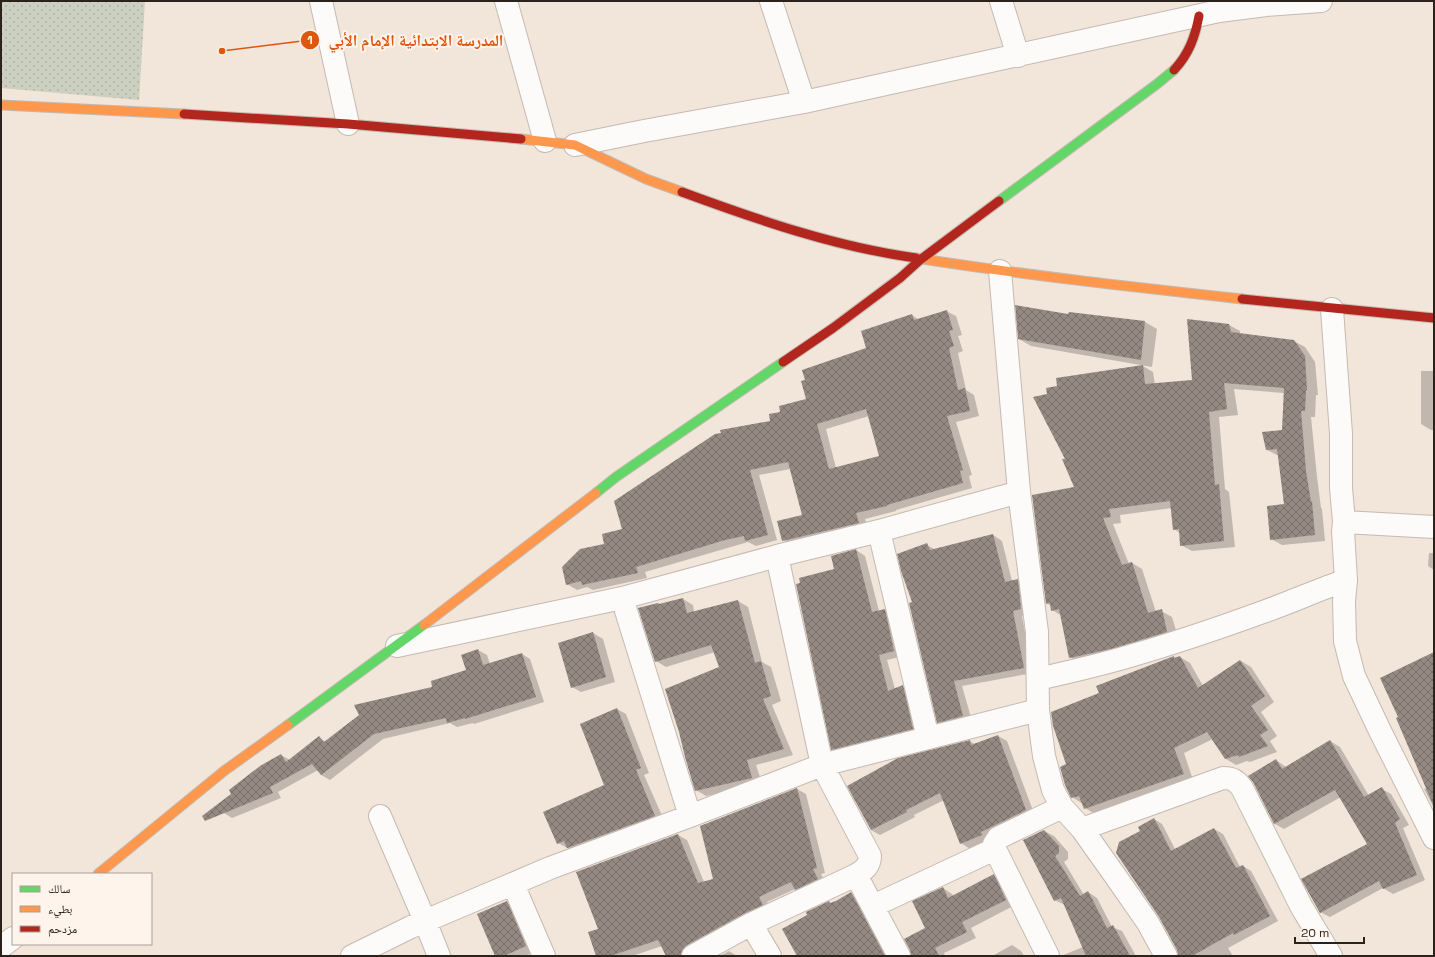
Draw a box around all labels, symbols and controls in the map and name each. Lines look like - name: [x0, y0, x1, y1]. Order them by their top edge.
- callout: المدرسة الابتدائية الإمام الأبي: [300, 26, 511, 54]
- text: المدرسة الابتدائية الإمام الأبي: [329, 30, 503, 53]
- text: 1: [307, 32, 313, 48]
- legend: [12, 873, 152, 945]
- text: سالك: [48, 881, 70, 897]
- text: بطيء: [48, 901, 72, 919]
- scale bar: [1295, 919, 1364, 945]
- text: مزدحم: [48, 921, 77, 937]
- text: 20 m: [1301, 925, 1329, 941]

